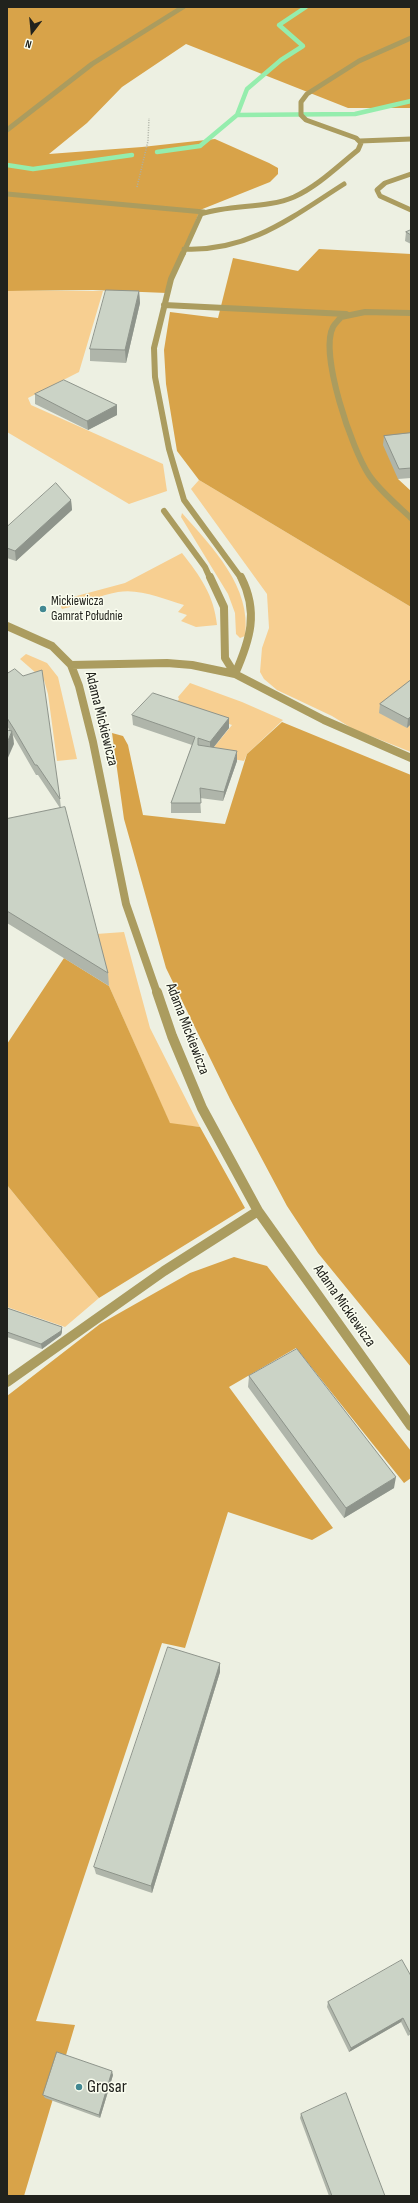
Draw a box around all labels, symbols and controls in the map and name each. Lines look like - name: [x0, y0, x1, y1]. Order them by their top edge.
- north arrow: [12, 12, 52, 52]
- text: N: [24, 37, 33, 51]
- place label: Mickiewicza Gamrat Południe: [51, 594, 123, 625]
- marker: Mickiewicza Gamrat Południe: [38, 604, 48, 614]
- street label: Adama Mickiewicza: [81, 670, 121, 768]
- street label: Adama Mickiewicza: [161, 981, 213, 1077]
- street label: Adama Mickiewicza: [309, 1261, 379, 1351]
- place label: Grosar: [87, 2076, 127, 2098]
- marker: Grosar: [74, 2082, 84, 2092]

